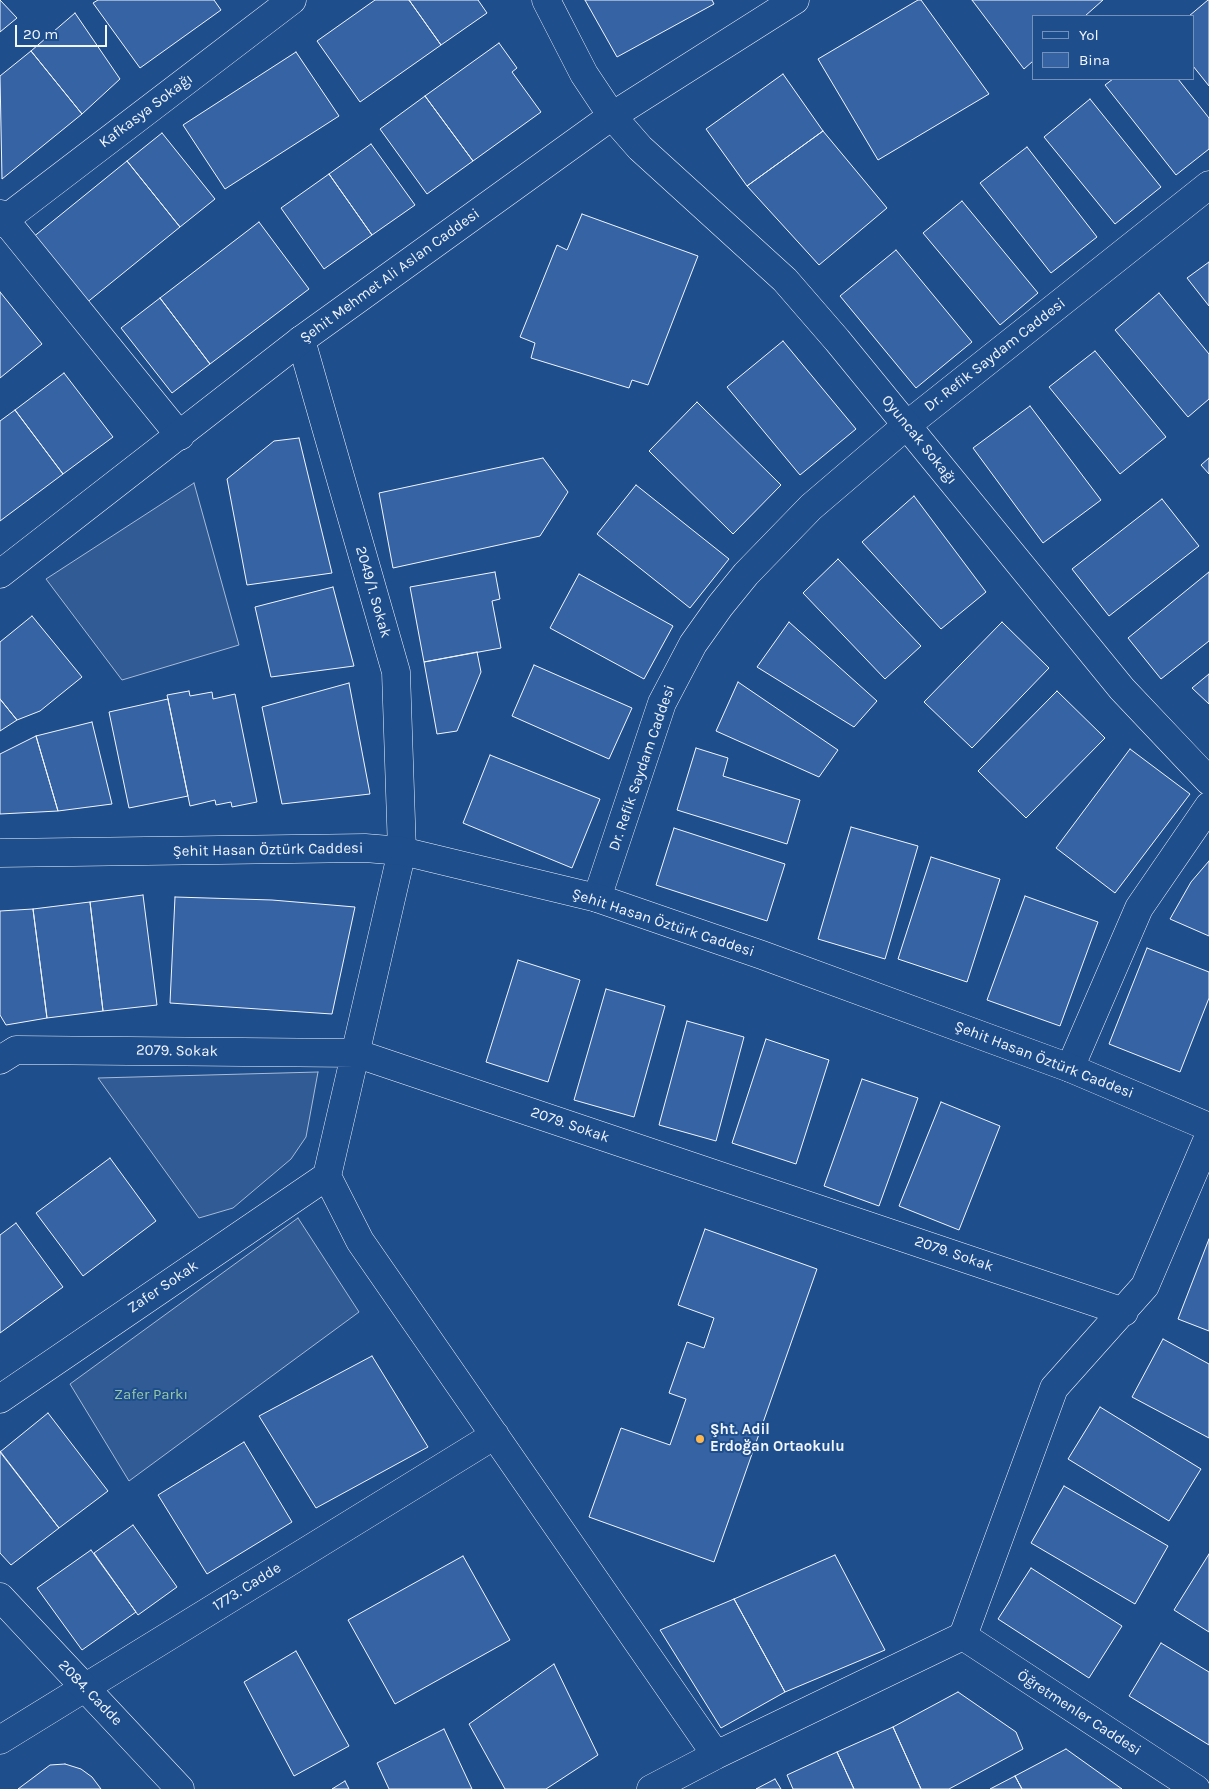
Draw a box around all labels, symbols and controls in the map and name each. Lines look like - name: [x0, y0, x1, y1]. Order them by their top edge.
- scale bar: [18, 15, 110, 47]
- legend: [1032, 15, 1194, 80]
- text: 20 m: [23, 25, 58, 43]
- text: Yol: [1079, 26, 1099, 44]
- text: Bina: [1079, 51, 1110, 69]
- street label: Kafkasya Sokağı: [96, 70, 196, 152]
- street label: Şehit Mehmet Ali Aslan Caddesi: [297, 205, 483, 347]
- street label: Dr. Refik Saydam Caddesi: [921, 294, 1069, 416]
- street label: Oyuncak Sokağı: [877, 392, 961, 488]
- street label: 2049/1. Sokak: [351, 544, 395, 640]
- street label: Dr. Refik Saydam Caddesi: [605, 683, 679, 853]
- street label: Şehit Hasan Öztürk Caddesi: [172, 839, 364, 861]
- street label: Şehit Hasan Öztürk Caddesi: [569, 885, 757, 961]
- street label: Şehit Hasan Öztürk Caddesi: [952, 1017, 1136, 1103]
- street label: 2079. Sokak: [136, 1041, 218, 1061]
- street label: 2079. Sokak: [528, 1103, 612, 1147]
- street label: 2079. Sokak: [912, 1232, 996, 1276]
- street label: Zafer Sokak: [124, 1257, 202, 1317]
- park label: Zafer Parkı: [114, 1386, 188, 1404]
- place label: Şht. Adil Erdoğan Ortaokulu: [710, 1421, 845, 1456]
- marker: Şht. Adil Erdoğan Ortaokulu: [694, 1433, 706, 1445]
- street label: 1773. Cadde: [210, 1559, 284, 1615]
- street label: 2084. Cadde: [54, 1656, 126, 1730]
- street label: Öğretmenler Caddesi: [1014, 1666, 1144, 1760]

